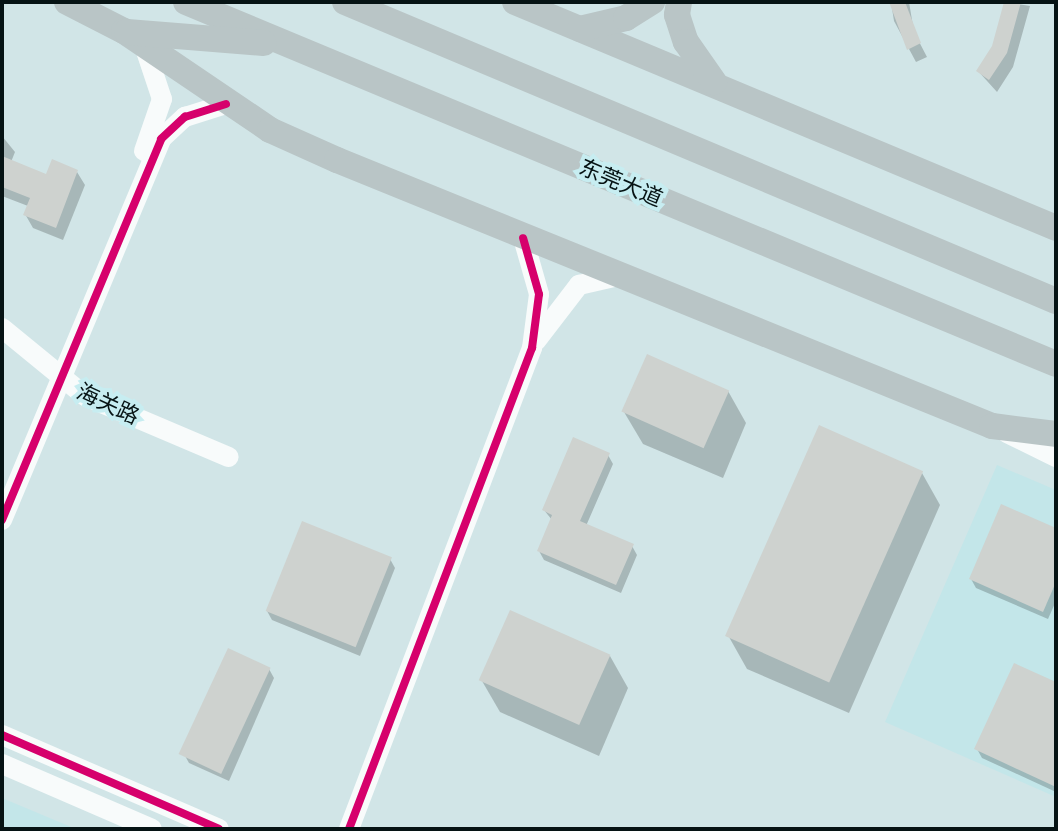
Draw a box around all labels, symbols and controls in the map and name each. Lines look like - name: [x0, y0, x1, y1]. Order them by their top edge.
- street label: 东莞大道: [575, 154, 667, 212]
- street label: 海关路: [73, 378, 143, 430]

